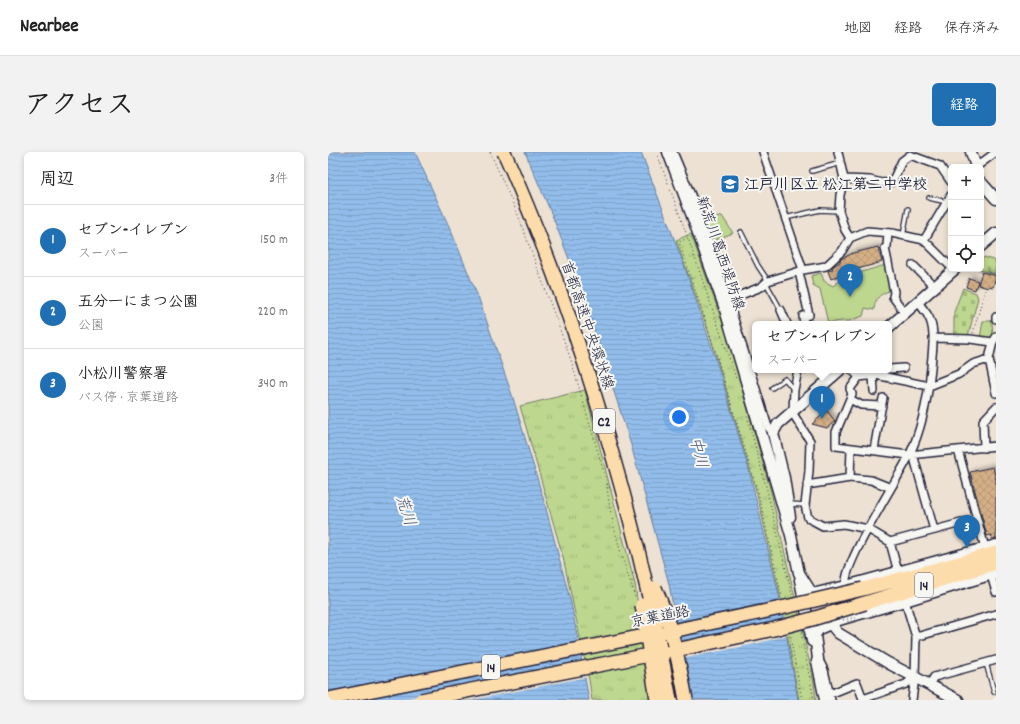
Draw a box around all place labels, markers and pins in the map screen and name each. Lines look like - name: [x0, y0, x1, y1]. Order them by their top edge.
- school or university icon: 江戸川区立 松江第二中学校: [719, 173, 741, 195]
- place label: 江戸川区立 松江第二中学校: [744, 175, 927, 197]
- pin: 2: [837, 264, 863, 297]
- pin: 1: [809, 386, 835, 419]
- pin: 3: [954, 515, 980, 548]

